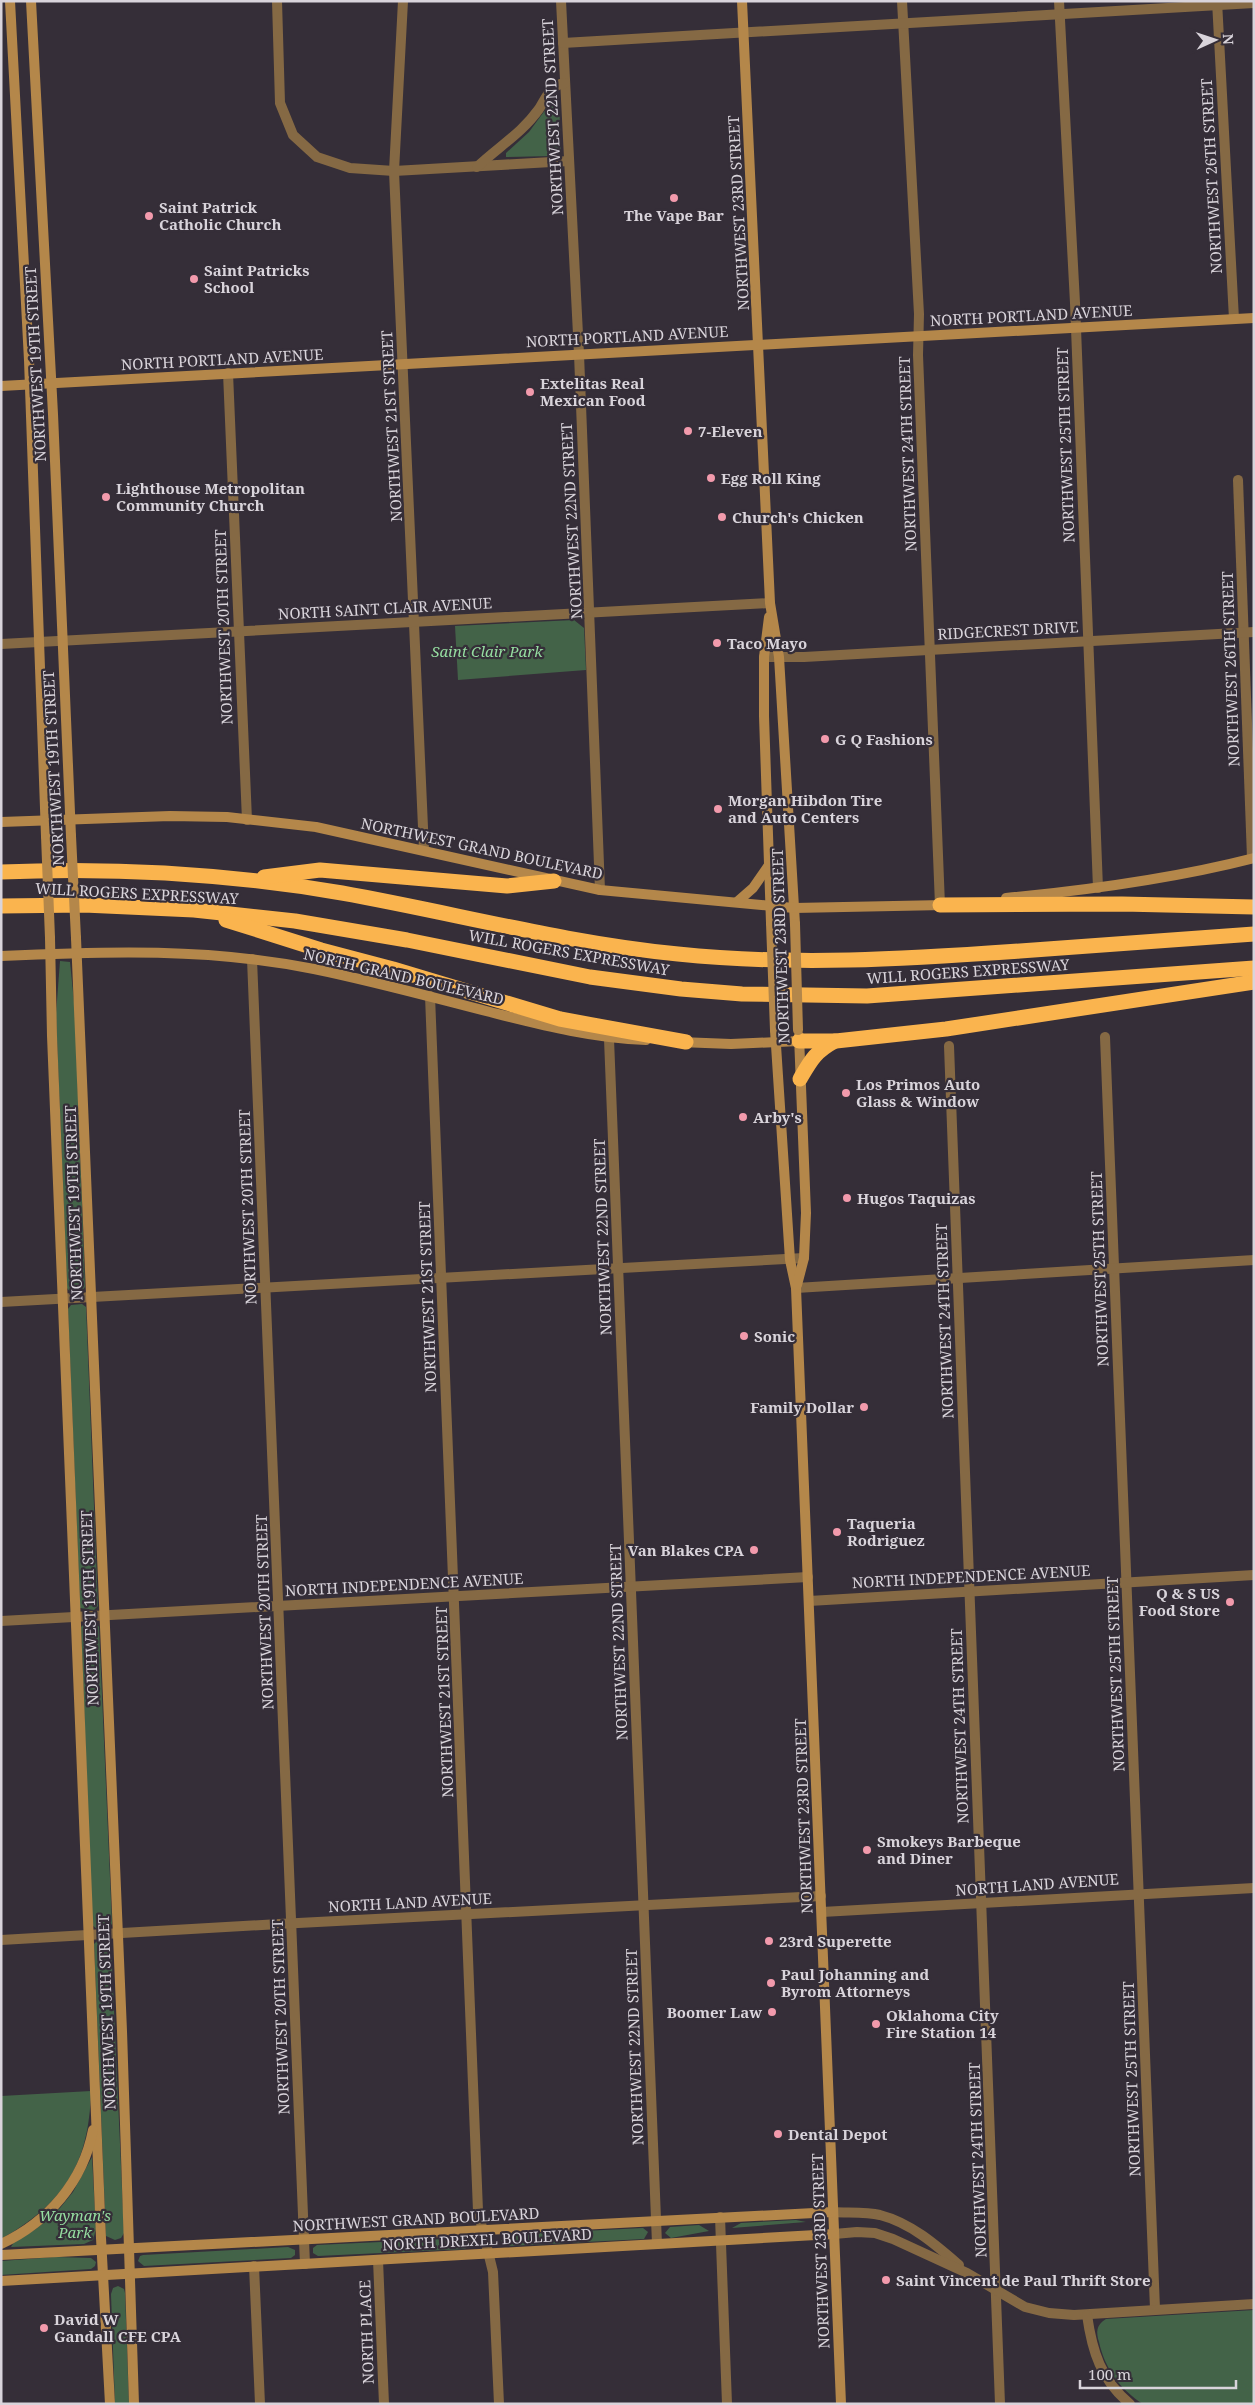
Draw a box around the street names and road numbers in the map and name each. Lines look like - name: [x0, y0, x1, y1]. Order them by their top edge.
- street label: NORTHWEST 22ND STREET: [537, 18, 567, 216]
- street label: NORTHWEST 26TH STREET: [1196, 78, 1226, 274]
- street label: NORTHWEST 23RD STREET: [723, 115, 753, 311]
- street label: NORTHWEST 19TH STREET: [20, 266, 50, 462]
- street label: NORTH PORTLAND AVENUE: [929, 300, 1133, 330]
- street label: NORTH PORTLAND AVENUE: [525, 321, 729, 351]
- street label: NORTHWEST 21ST STREET: [376, 330, 406, 522]
- street label: NORTH PORTLAND AVENUE: [120, 344, 324, 374]
- street label: NORTHWEST 25TH STREET: [1052, 347, 1078, 543]
- street label: NORTHWEST 24TH STREET: [894, 356, 920, 552]
- street label: NORTHWEST 22ND STREET: [556, 422, 586, 620]
- street label: NORTHWEST 20TH STREET: [210, 529, 236, 725]
- street label: NORTHWEST 26TH STREET: [1217, 571, 1243, 767]
- street label: NORTH SAINT CLAIR AVENUE: [277, 592, 493, 624]
- street label: RIDGECREST DRIVE: [937, 616, 1079, 644]
- street label: NORTHWEST 19TH STREET: [38, 670, 68, 866]
- street label: NORTHWEST GRAND BOULEVARD: [359, 813, 605, 883]
- street label: NORTHWEST 23RD STREET: [767, 848, 793, 1044]
- street label: WILL ROGERS EXPRESSWAY: [35, 878, 240, 908]
- street label: WILL ROGERS EXPRESSWAY: [467, 924, 672, 980]
- street label: NORTH GRAND BOULEVARD: [302, 943, 506, 1009]
- street label: WILL ROGERS EXPRESSWAY: [866, 954, 1071, 988]
- street label: NORTHWEST 19TH STREET: [60, 1105, 86, 1301]
- street label: NORTHWEST 20TH STREET: [234, 1109, 260, 1305]
- street label: NORTHWEST 22ND STREET: [589, 1138, 615, 1336]
- street label: NORTHWEST 25TH STREET: [1086, 1171, 1112, 1367]
- street label: NORTHWEST 21ST STREET: [414, 1201, 440, 1393]
- street label: NORTHWEST 24TH STREET: [931, 1223, 957, 1419]
- street label: NORTHWEST 19TH STREET: [76, 1510, 102, 1706]
- street label: NORTHWEST 20TH STREET: [251, 1514, 277, 1710]
- street label: NORTHWEST 22ND STREET: [605, 1543, 631, 1741]
- street label: NORTH INDEPENDENCE AVENUE: [851, 1560, 1091, 1592]
- street label: NORTH INDEPENDENCE AVENUE: [284, 1568, 524, 1600]
- street label: NORTHWEST 25TH STREET: [1102, 1576, 1128, 1772]
- street label: NORTHWEST 21ST STREET: [431, 1606, 457, 1798]
- street label: NORTHWEST 24TH STREET: [946, 1628, 972, 1824]
- street label: NORTHWEST 23RD STREET: [790, 1718, 816, 1914]
- street label: NORTH LAND AVENUE: [955, 1868, 1119, 1900]
- street label: NORTH LAND AVENUE: [328, 1888, 492, 1916]
- street label: NORTHWEST 19TH STREET: [93, 1914, 119, 2110]
- street label: NORTHWEST 20TH STREET: [267, 1919, 293, 2115]
- street label: NORTHWEST 22ND STREET: [621, 1948, 647, 2146]
- street label: NORTHWEST 25TH STREET: [1118, 1981, 1144, 2177]
- street label: NORTHWEST 24TH STREET: [964, 2062, 990, 2258]
- street label: NORTHWEST 23RD STREET: [807, 2153, 833, 2349]
- street label: NORTHWEST GRAND BOULEVARD: [292, 2203, 540, 2235]
- street label: NORTH DREXEL BOULEVARD: [382, 2224, 592, 2254]
- street label: NORTH PLACE: [354, 2280, 378, 2384]

